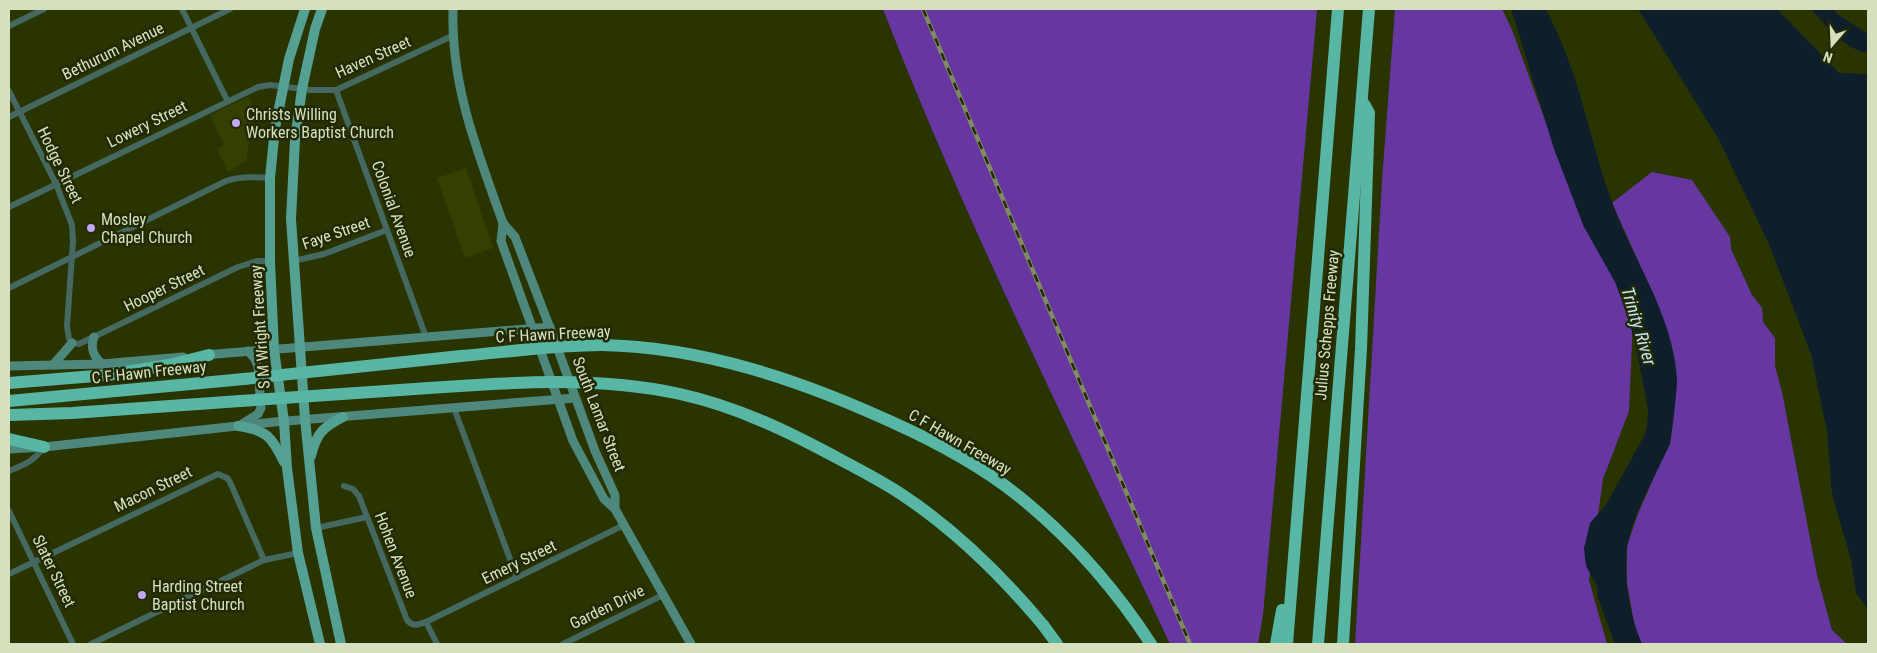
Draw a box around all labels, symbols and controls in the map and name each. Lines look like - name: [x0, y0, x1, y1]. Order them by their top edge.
- street label: Bethurum Avenue: [59, 18, 167, 84]
- north arrow: [1807, 20, 1857, 70]
- street label: Haven Street: [332, 32, 414, 82]
- text: N: [1821, 48, 1834, 66]
- street label: Lowery Street: [104, 96, 190, 151]
- place label: Christs Willing Workers Baptist Church: [246, 105, 394, 142]
- marker: Christs Willing Workers Baptist Church: [230, 117, 242, 129]
- street label: Hodge Street: [33, 124, 87, 206]
- street label: Colonial Avenue: [368, 158, 420, 260]
- place label: Mosley Chapel Church: [101, 210, 193, 247]
- street label: Faye Street: [300, 213, 373, 253]
- marker: Mosley Chapel Church: [85, 222, 97, 234]
- street label: Julius Schepps Freeway: [1311, 249, 1343, 401]
- street label: Hooper Street: [121, 260, 208, 316]
- street label: S M Wright Freeway: [246, 264, 274, 390]
- water label: Trinity River: [1617, 284, 1661, 368]
- street label: C F Hawn Freeway: [495, 321, 611, 347]
- street label: South Lamar Street: [568, 354, 630, 474]
- street label: C F Hawn Freeway: [91, 356, 208, 387]
- street label: C F Hawn Freeway: [905, 405, 1015, 479]
- street label: Macon Street: [111, 462, 195, 516]
- street label: Hohen Avenue: [371, 509, 421, 601]
- street label: Slater Street: [28, 532, 80, 610]
- street label: Emery Street: [479, 536, 560, 588]
- place label: Harding Street Baptist Church: [152, 577, 245, 614]
- street label: Garden Drive: [567, 581, 647, 633]
- marker: Harding Street Baptist Church: [136, 589, 148, 601]

